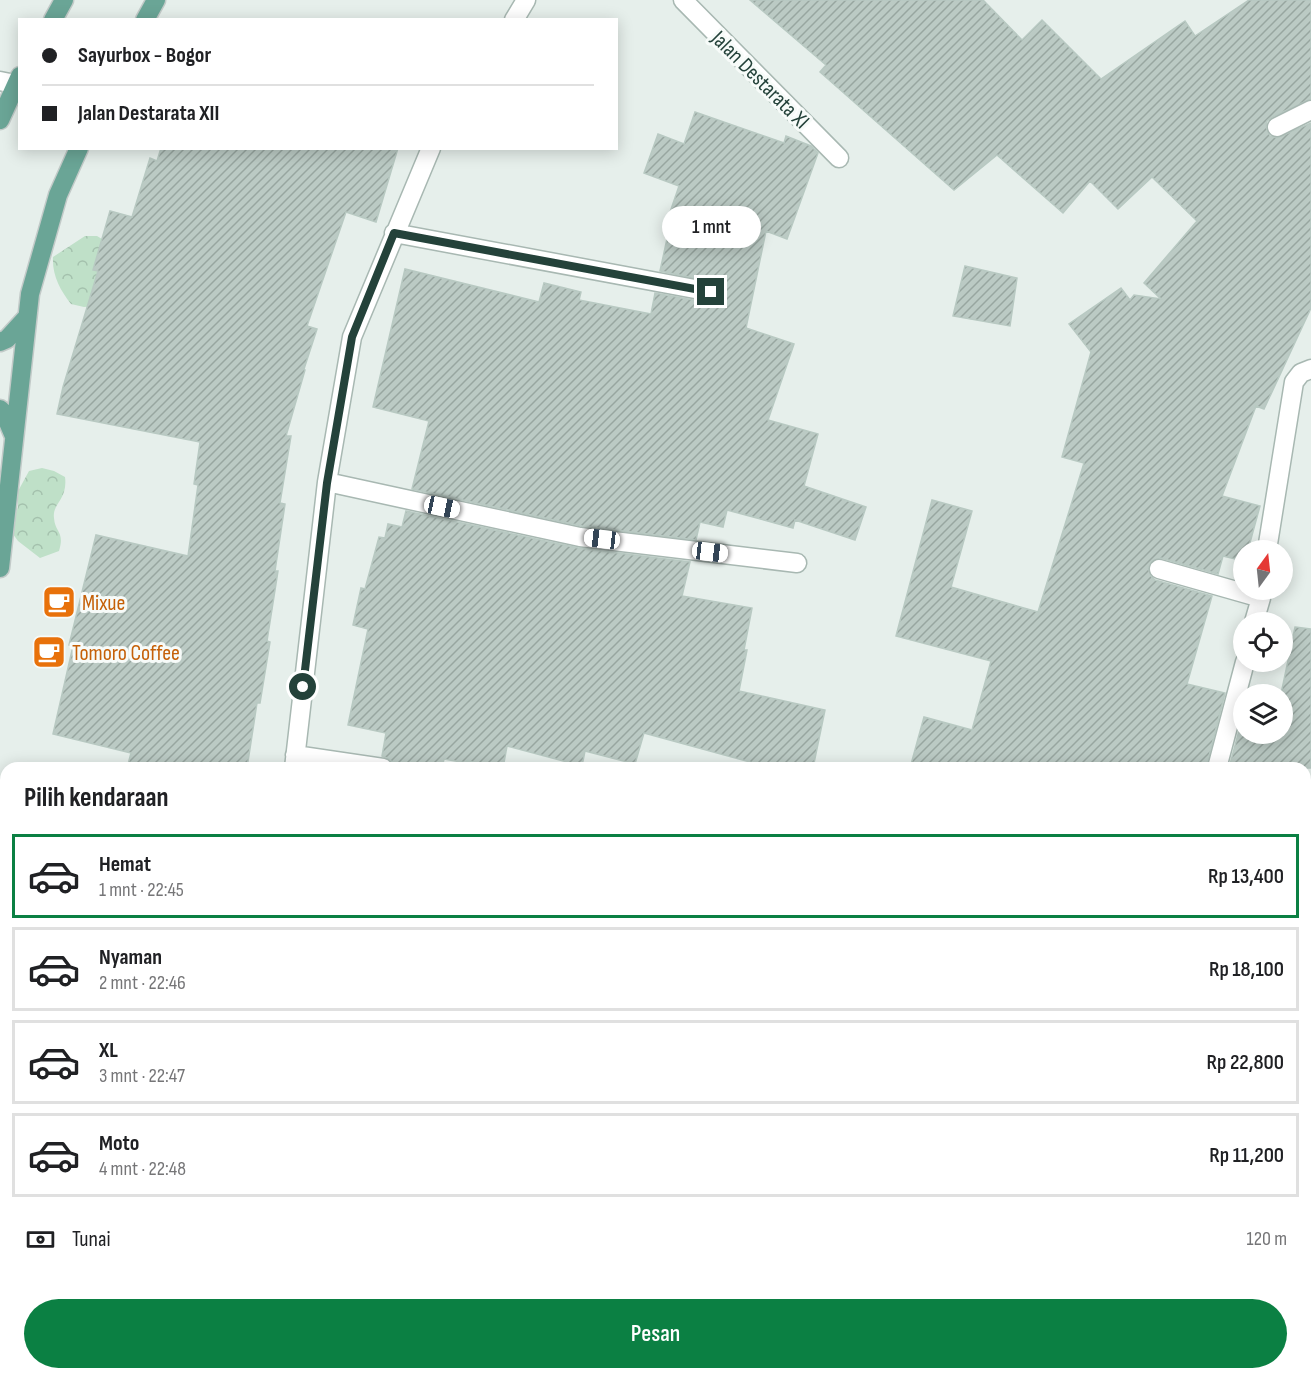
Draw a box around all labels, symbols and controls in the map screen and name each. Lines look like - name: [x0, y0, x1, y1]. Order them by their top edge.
- street label: Jalan Destarata XI: [704, 25, 815, 135]
- text: Sayurbox - Bogor: [78, 42, 211, 69]
- text: Jalan Destarata XII: [78, 100, 219, 127]
- callout: 1 mnt: [662, 205, 760, 247]
- text: 1 mnt: [692, 215, 731, 239]
- route end: [697, 278, 724, 305]
- car: [423, 494, 461, 520]
- car: [583, 528, 621, 550]
- north arrow: [1233, 540, 1293, 600]
- map controls: [1233, 540, 1293, 744]
- car: [691, 541, 729, 563]
- cafe icon: Mixue: [41, 584, 77, 620]
- place label: Mixue: [82, 590, 125, 617]
- button: locate: [1233, 612, 1293, 672]
- cafe icon: Tomoro Coffee: [31, 634, 67, 670]
- place label: Tomoro Coffee: [72, 640, 180, 667]
- route start: [289, 673, 316, 700]
- button: layers: [1233, 684, 1293, 744]
- text: Pilih kendaraan: [24, 782, 169, 814]
- icon: car: [27, 849, 81, 903]
- text: Hemat: [99, 851, 151, 878]
- text: Rp 13,400: [1208, 863, 1284, 890]
- text: 1 mnt · 22:45: [99, 878, 184, 902]
- icon: car: [27, 942, 81, 996]
- text: Nyaman: [99, 944, 162, 971]
- text: Rp 18,100: [1209, 956, 1284, 983]
- text: 2 mnt · 22:46: [99, 971, 186, 995]
- icon: car: [27, 1035, 81, 1089]
- text: XL: [99, 1037, 118, 1064]
- text: Rp 22,800: [1207, 1049, 1284, 1076]
- text: 3 mnt · 22:47: [99, 1064, 185, 1088]
- icon: car: [27, 1128, 81, 1182]
- text: Moto: [99, 1130, 139, 1157]
- text: Rp 11,200: [1209, 1142, 1284, 1169]
- text: 4 mnt · 22:48: [99, 1157, 186, 1181]
- icon: cash: [24, 1223, 57, 1256]
- text: Tunai: [72, 1226, 111, 1253]
- text: 120 m: [1247, 1227, 1287, 1251]
- button: Pesan: [24, 1299, 1287, 1368]

